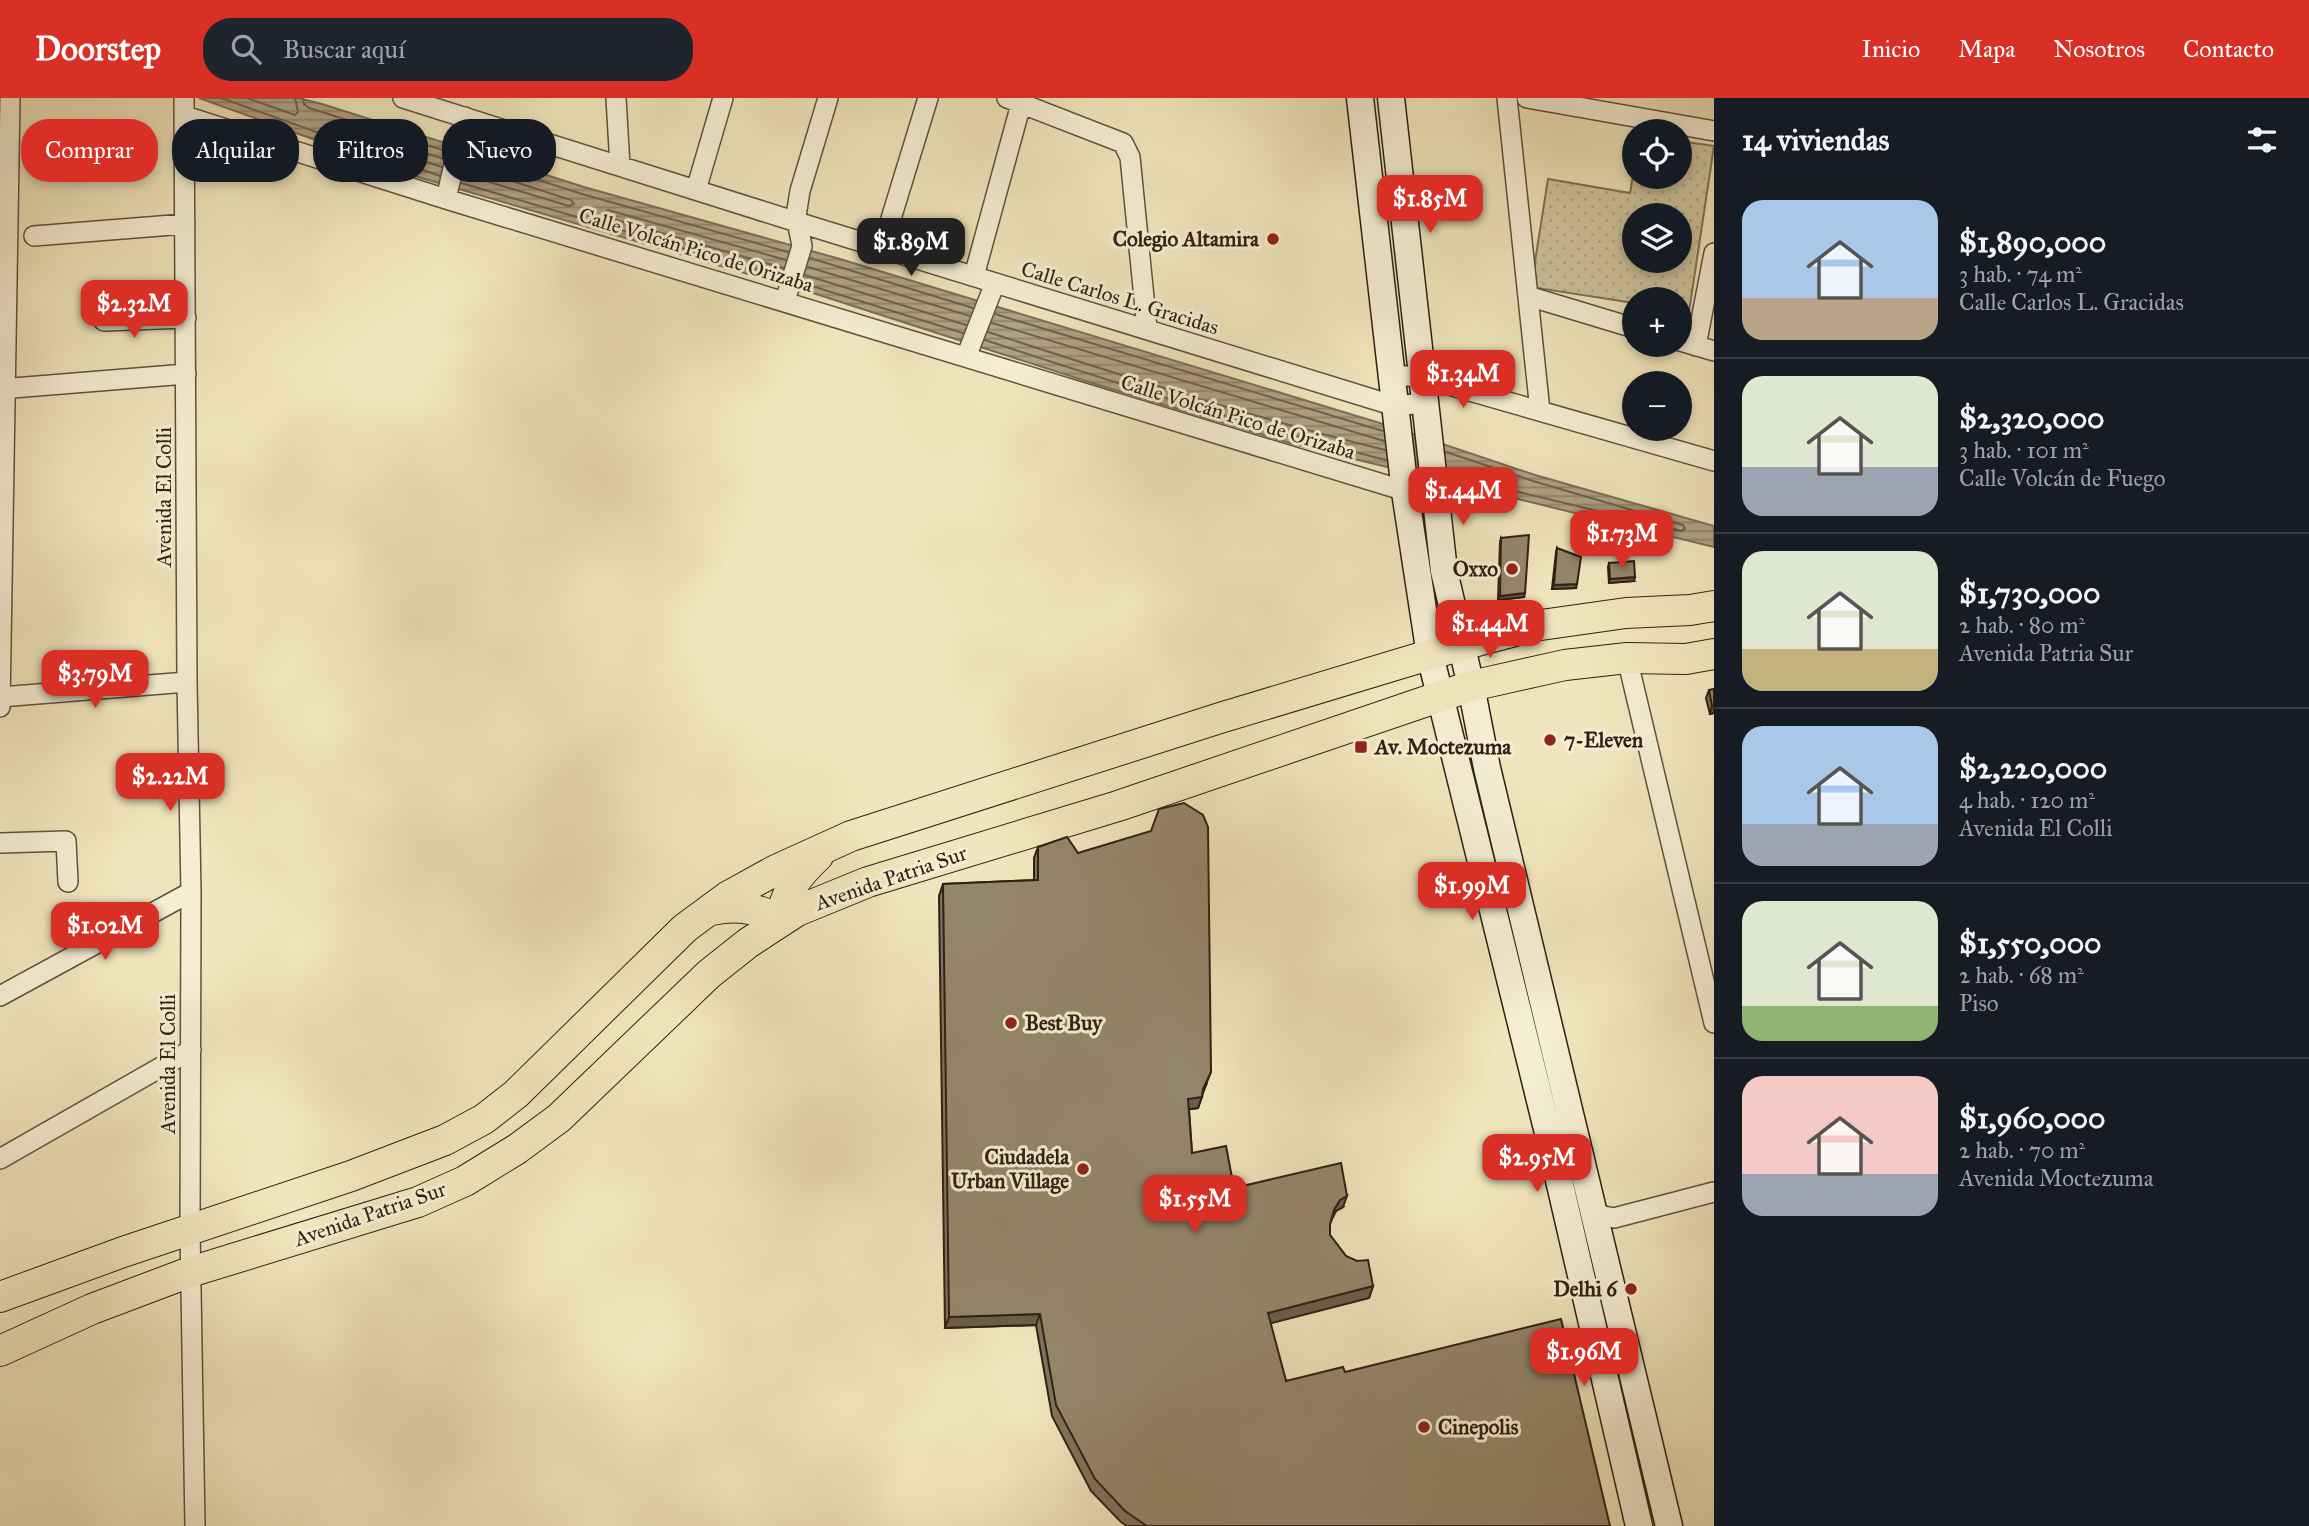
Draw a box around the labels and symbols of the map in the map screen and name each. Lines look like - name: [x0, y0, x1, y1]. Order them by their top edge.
- pin: $1.85M: [1373, 176, 1487, 235]
- street label: Calle Volcán Pico de Orizaba: [576, 202, 816, 298]
- pin: $1.89M: [854, 218, 968, 278]
- place label: Colegio Altamira: [1113, 226, 1260, 252]
- marker: Colegio Altamira: [1265, 231, 1281, 247]
- street label: Calle Carlos L. Gracidas: [1018, 256, 1222, 340]
- pin: $2.32M: [77, 280, 191, 340]
- pin: $1.34M: [1406, 350, 1520, 410]
- street label: Calle Volcán Pico de Orizaba: [1118, 369, 1358, 465]
- street label: Avenida El Colli: [151, 427, 177, 568]
- pin: $1.44M: [1406, 468, 1520, 527]
- pin: $1.73M: [1565, 510, 1679, 570]
- place label: Oxxo: [1453, 556, 1498, 582]
- marker: Oxxo: [1504, 561, 1520, 577]
- pin: $1.44M: [1433, 601, 1547, 660]
- pin: $3.79M: [38, 650, 152, 710]
- place label: 7-Eleven: [1564, 727, 1644, 753]
- marker: 7-Eleven: [1542, 732, 1558, 748]
- place label: Av. Moctezuma: [1373, 734, 1512, 760]
- marker: Av. Moctezuma: [1353, 739, 1369, 755]
- pin: $2.22M: [113, 754, 227, 813]
- street label: Avenida Patria Sur: [811, 840, 971, 916]
- pin: $1.99M: [1415, 862, 1529, 922]
- pin: $1.02M: [48, 902, 162, 962]
- street label: Avenida El Colli: [155, 994, 181, 1135]
- place label: Best Buy: [1025, 1010, 1103, 1036]
- marker: Best Buy: [1003, 1015, 1019, 1031]
- pin: $2.95M: [1480, 1134, 1594, 1194]
- place label: Ciudadela Urban Village: [951, 1144, 1070, 1194]
- marker: Ciudadela Urban Village: [1075, 1161, 1091, 1177]
- street label: Avenida Patria Sur: [290, 1176, 450, 1252]
- pin: $1.55M: [1138, 1176, 1252, 1235]
- place label: Delhi 6: [1553, 1276, 1618, 1302]
- marker: Delhi 6: [1623, 1281, 1639, 1297]
- pin: $1.96M: [1527, 1328, 1641, 1388]
- place label: Cinepolis: [1438, 1414, 1519, 1440]
- marker: Cinepolis: [1416, 1419, 1432, 1435]

